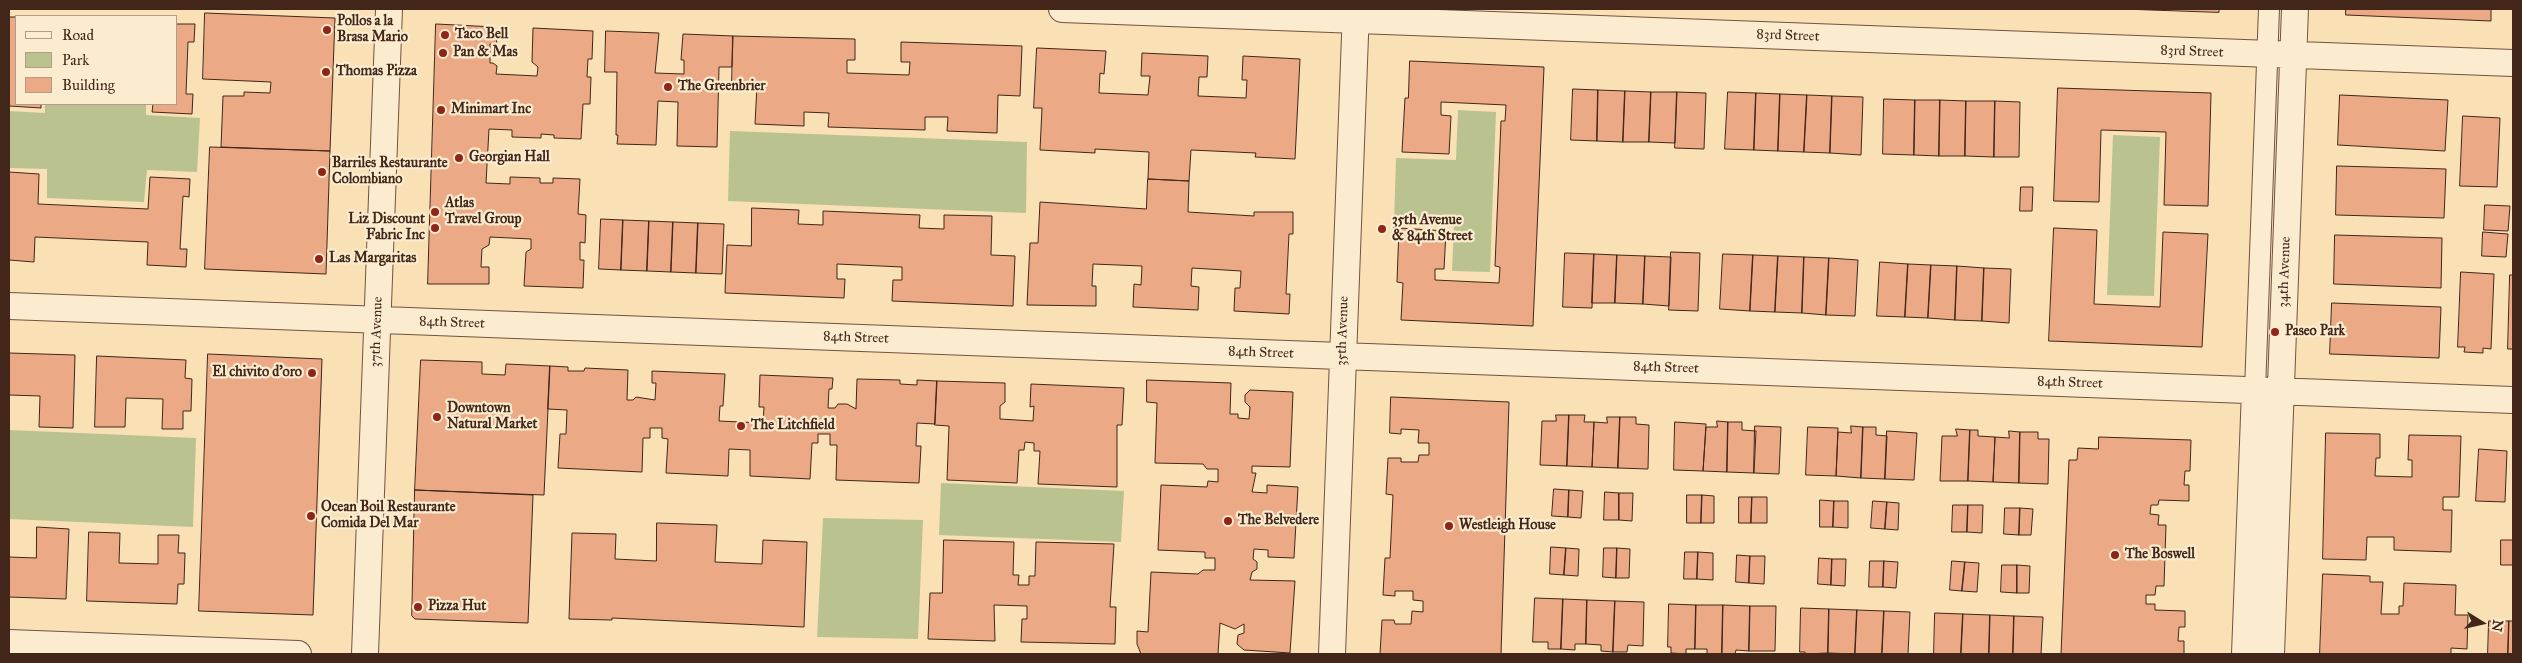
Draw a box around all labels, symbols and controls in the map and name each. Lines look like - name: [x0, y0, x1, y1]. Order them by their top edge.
- place label: Pollos a la Brasa Mario: [337, 14, 408, 46]
- legend: [15, 15, 178, 105]
- marker: Pollos a la Brasa Mario: [321, 24, 333, 36]
- text: Road: [62, 26, 94, 44]
- place label: Taco Bell: [455, 27, 508, 43]
- street label: 83rd Street: [1756, 27, 1820, 45]
- marker: Taco Bell: [439, 29, 451, 41]
- street label: 83rd Street: [2160, 43, 2224, 61]
- place label: Pan & Mas: [453, 45, 518, 61]
- marker: Pan & Mas: [437, 47, 449, 59]
- text: Park: [62, 51, 89, 69]
- place label: Thomas Pizza: [336, 64, 417, 80]
- marker: Thomas Pizza: [320, 66, 332, 78]
- text: Building: [62, 76, 115, 94]
- place label: The Greenbrier: [678, 79, 766, 95]
- marker: The Greenbrier: [662, 81, 674, 93]
- place label: Minimart Inc: [451, 102, 531, 118]
- marker: Minimart Inc: [435, 104, 447, 116]
- place label: Georgian Hall: [469, 150, 550, 166]
- marker: Georgian Hall: [453, 152, 465, 164]
- place label: Barriles Restaurante Colombiano: [332, 156, 448, 188]
- marker: Barriles Restaurante Colombiano: [316, 166, 328, 178]
- place label: Atlas Travel Group: [445, 196, 522, 228]
- marker: Atlas Travel Group: [429, 206, 441, 218]
- place label: Liz Discount Fabric Inc: [348, 212, 425, 244]
- place label: 35th Avenue & 84th Street: [1392, 213, 1473, 246]
- marker: Liz Discount Fabric Inc: [429, 222, 441, 234]
- marker: 35th Avenue & 84th Street: [1376, 223, 1388, 235]
- street label: 34th Avenue: [2275, 236, 2295, 308]
- place label: Las Margaritas: [329, 251, 416, 267]
- marker: Las Margaritas: [313, 253, 325, 265]
- street label: 37th Avenue: [367, 296, 387, 368]
- street label: 35th Avenue: [1333, 296, 1353, 366]
- street label: 84th Street: [419, 313, 485, 333]
- place label: Paseo Park: [2285, 324, 2345, 340]
- marker: Paseo Park: [2269, 326, 2281, 338]
- street label: 84th Street: [823, 328, 889, 348]
- street label: 84th Street: [1228, 343, 1294, 363]
- street label: 84th Street: [1633, 358, 1699, 378]
- place label: El chivito d’oro: [212, 365, 302, 381]
- marker: El chivito d’oro: [306, 367, 318, 379]
- street label: 84th Street: [2037, 373, 2103, 393]
- place label: Downtown Natural Market: [447, 401, 538, 434]
- marker: Downtown Natural Market: [431, 411, 443, 423]
- place label: The Litchfield: [751, 418, 835, 434]
- marker: The Litchfield: [735, 420, 747, 432]
- place label: Ocean Boil Restaurante Comida Del Mar: [321, 500, 455, 532]
- marker: Ocean Boil Restaurante Comida Del Mar: [305, 510, 317, 522]
- place label: The Belvedere: [1238, 513, 1319, 529]
- marker: The Belvedere: [1222, 515, 1234, 527]
- place label: Westleigh House: [1459, 518, 1556, 534]
- marker: Westleigh House: [1443, 520, 1455, 532]
- place label: The Boswell: [2125, 547, 2195, 563]
- marker: The Boswell: [2109, 549, 2121, 561]
- north arrow: [2457, 598, 2507, 648]
- place label: Pizza Hut: [428, 599, 486, 615]
- marker: Pizza Hut: [412, 601, 424, 613]
- text: N: [2488, 618, 2507, 633]

